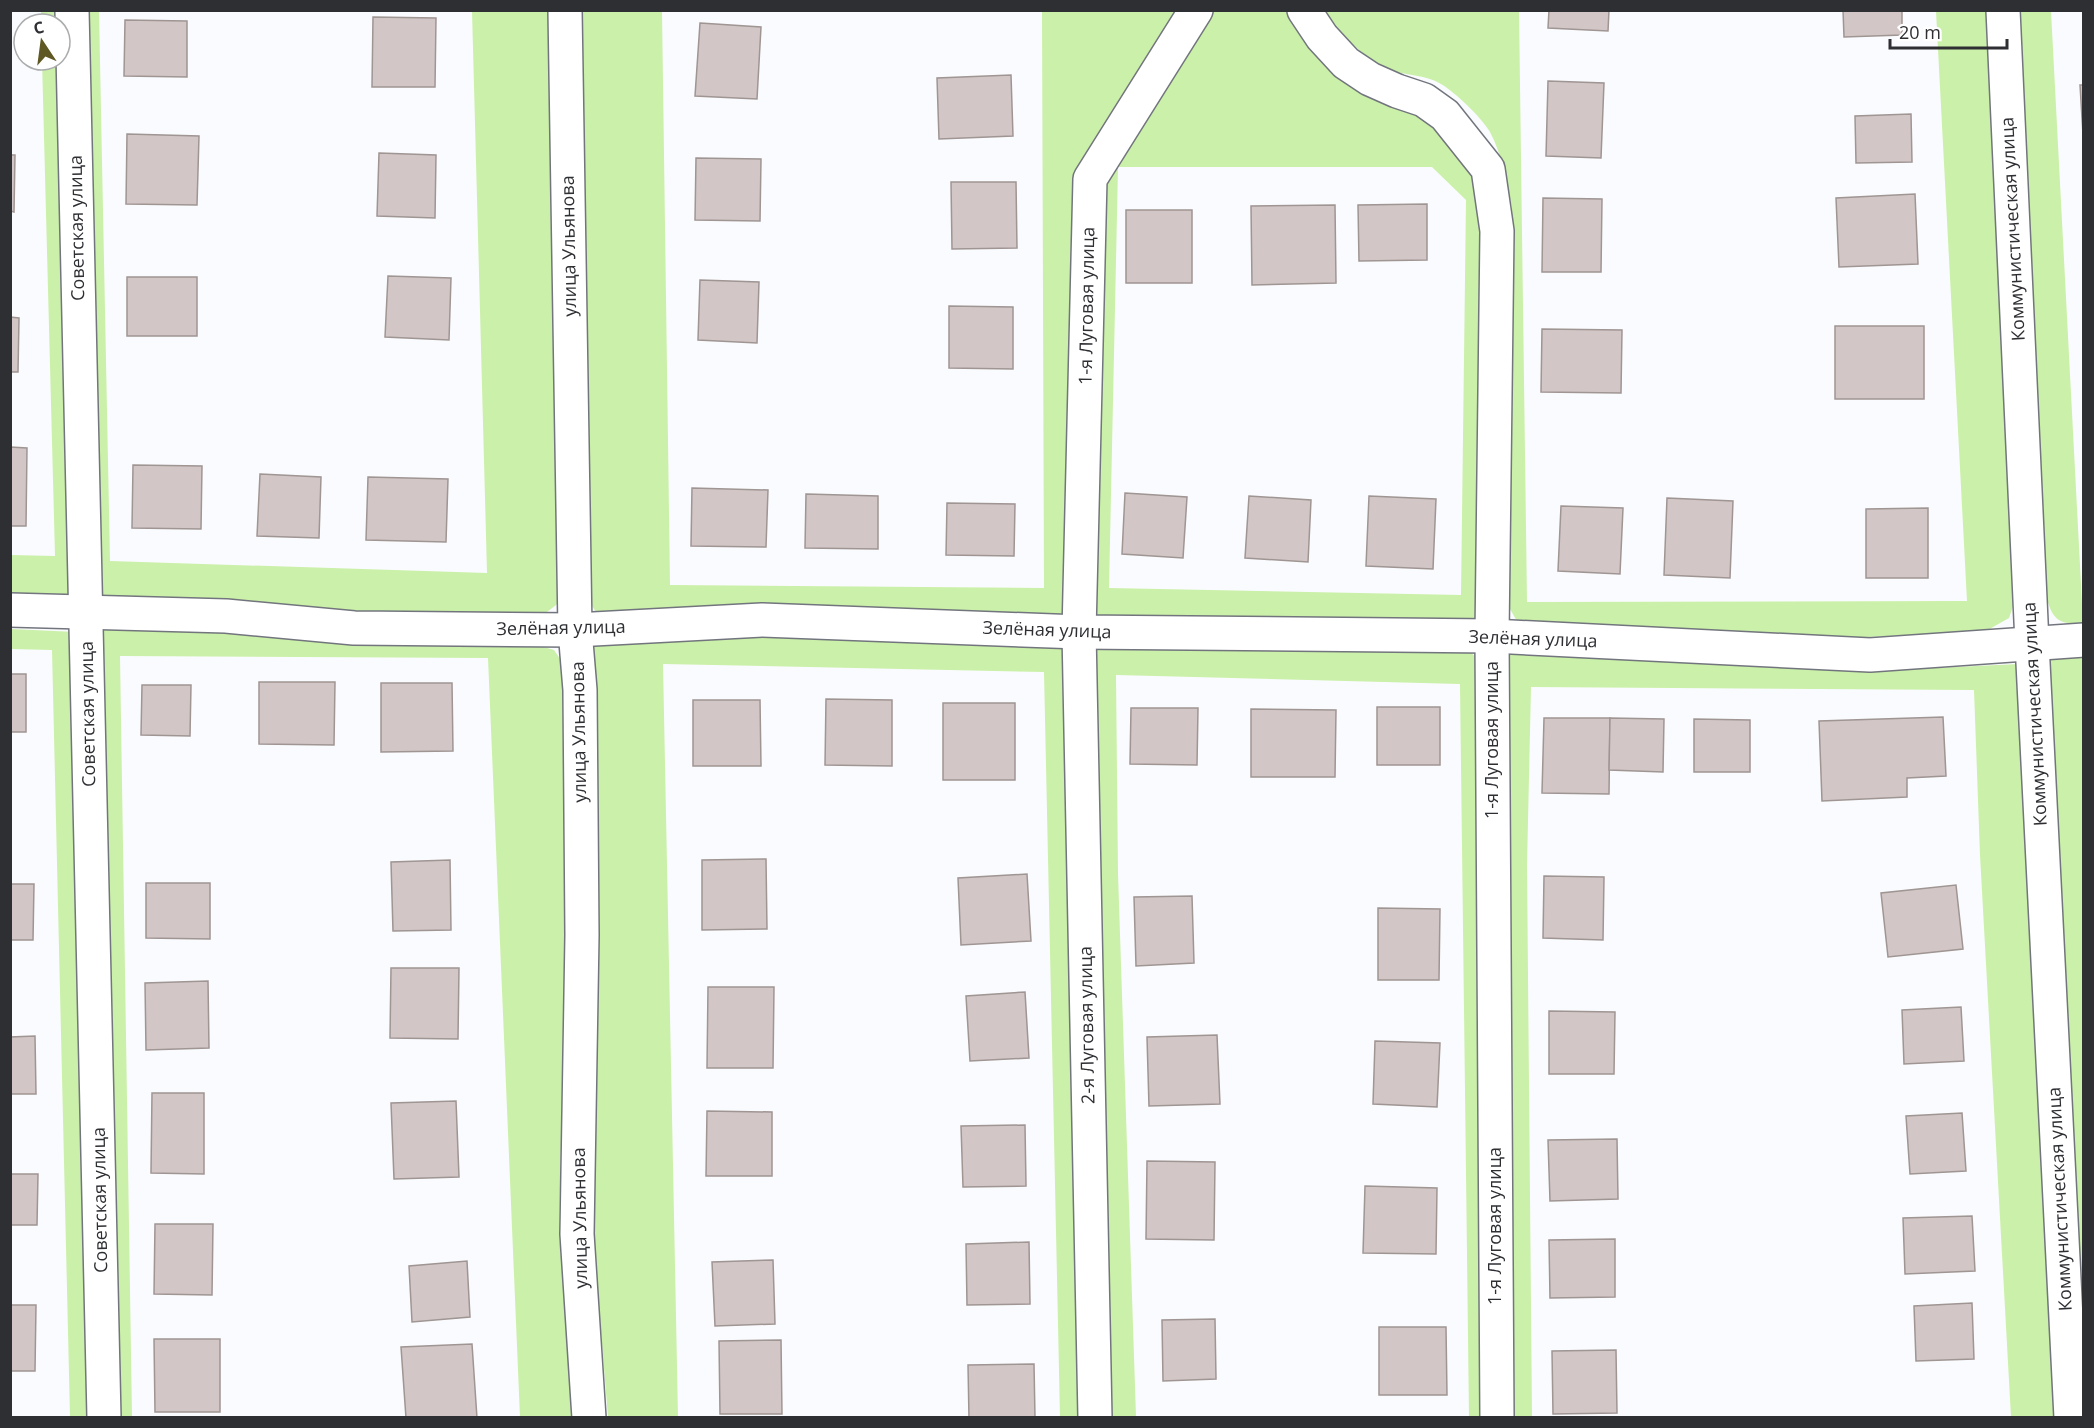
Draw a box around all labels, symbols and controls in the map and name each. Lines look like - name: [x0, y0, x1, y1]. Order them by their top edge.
- north arrow: [12, 12, 72, 72]
- scale bar: [1890, 12, 2007, 50]
- text: С: [31, 16, 46, 39]
- text: 20 m: [1899, 20, 1941, 44]
- street label: Коммунистическая улица: [1994, 116, 2030, 342]
- street label: Советская улица: [63, 155, 89, 301]
- street label: улица Ульянова: [555, 175, 581, 317]
- street label: 1-я Луговая улица: [1073, 227, 1099, 385]
- street label: Коммунистическая улица: [2016, 601, 2052, 827]
- street label: Зелёная улица: [496, 614, 626, 640]
- street label: Зелёная улица: [982, 615, 1112, 643]
- street label: Зелёная улица: [1468, 624, 1598, 652]
- street label: Советская улица: [74, 641, 100, 787]
- street label: улица Ульянова: [565, 661, 591, 803]
- street label: 1-я Луговая улица: [1479, 661, 1503, 819]
- street label: 2-я Луговая улица: [1073, 946, 1099, 1104]
- street label: Коммунистическая улица: [2041, 1086, 2077, 1312]
- street label: Советская улица: [86, 1127, 112, 1273]
- street label: улица Ульянова: [566, 1147, 592, 1289]
- street label: 1-я Луговая улица: [1482, 1147, 1506, 1305]

